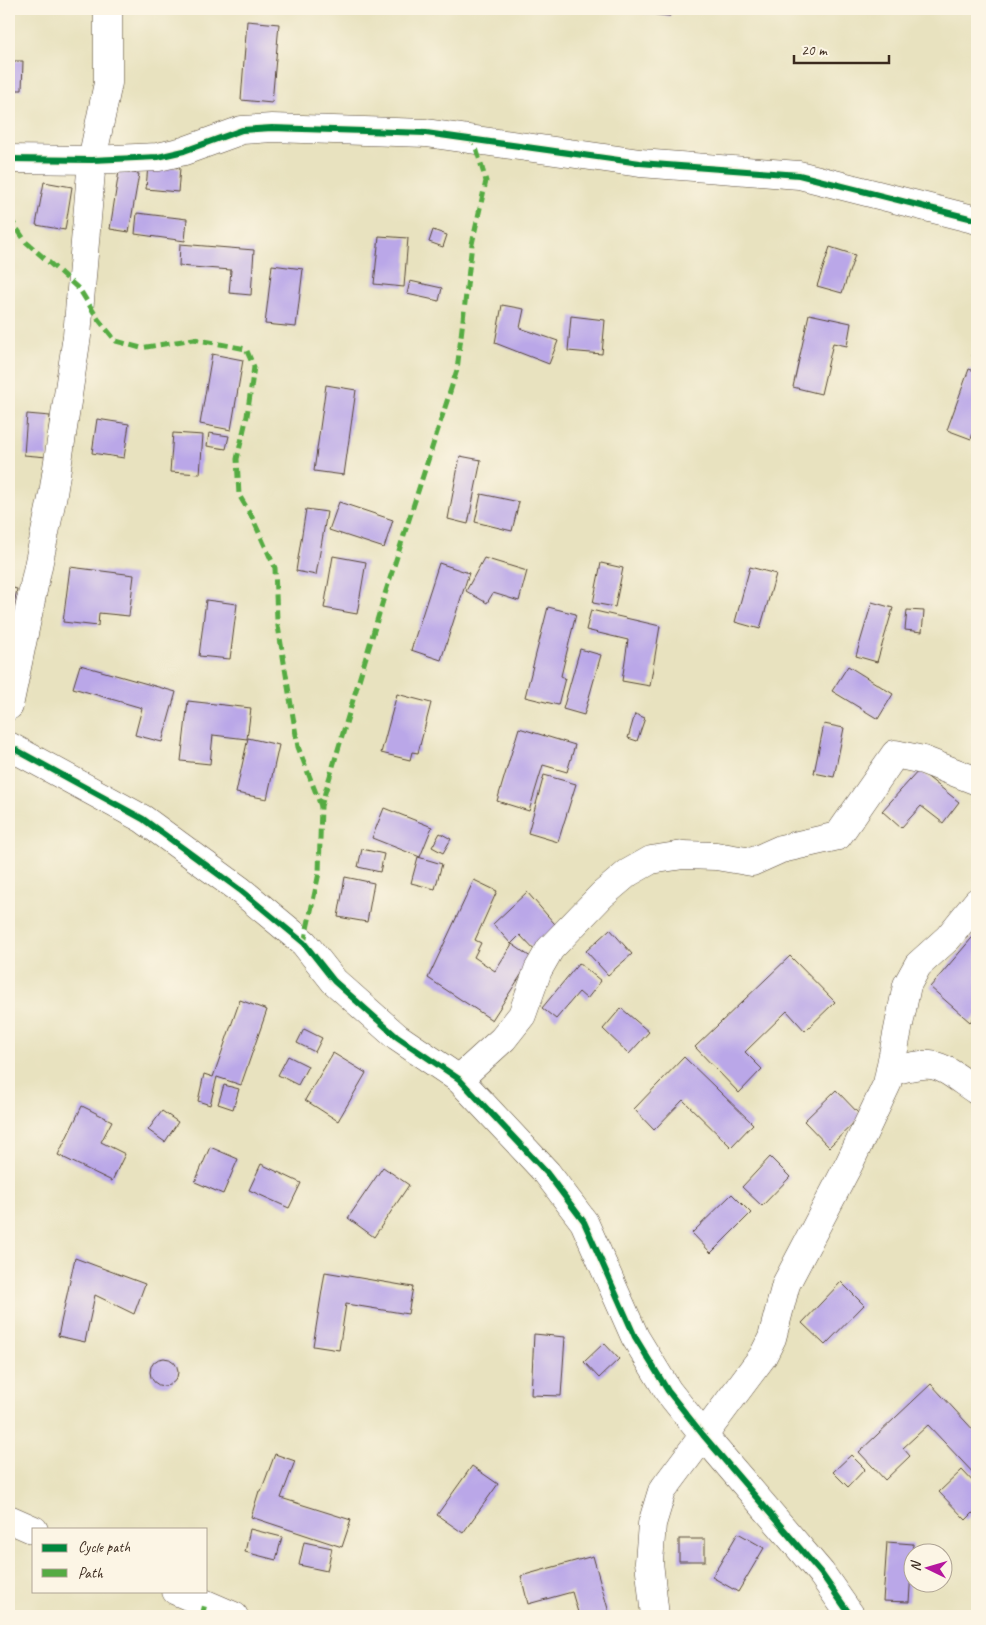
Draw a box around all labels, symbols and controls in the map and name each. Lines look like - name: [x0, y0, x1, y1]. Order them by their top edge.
- scale bar: [794, 32, 888, 64]
- text: 20 m: [801, 41, 828, 60]
- legend: [32, 1528, 208, 1592]
- text: Cycle path: [78, 1538, 130, 1557]
- north arrow: [904, 1542, 954, 1592]
- text: N: [907, 1560, 925, 1572]
- text: Path: [78, 1564, 104, 1583]

